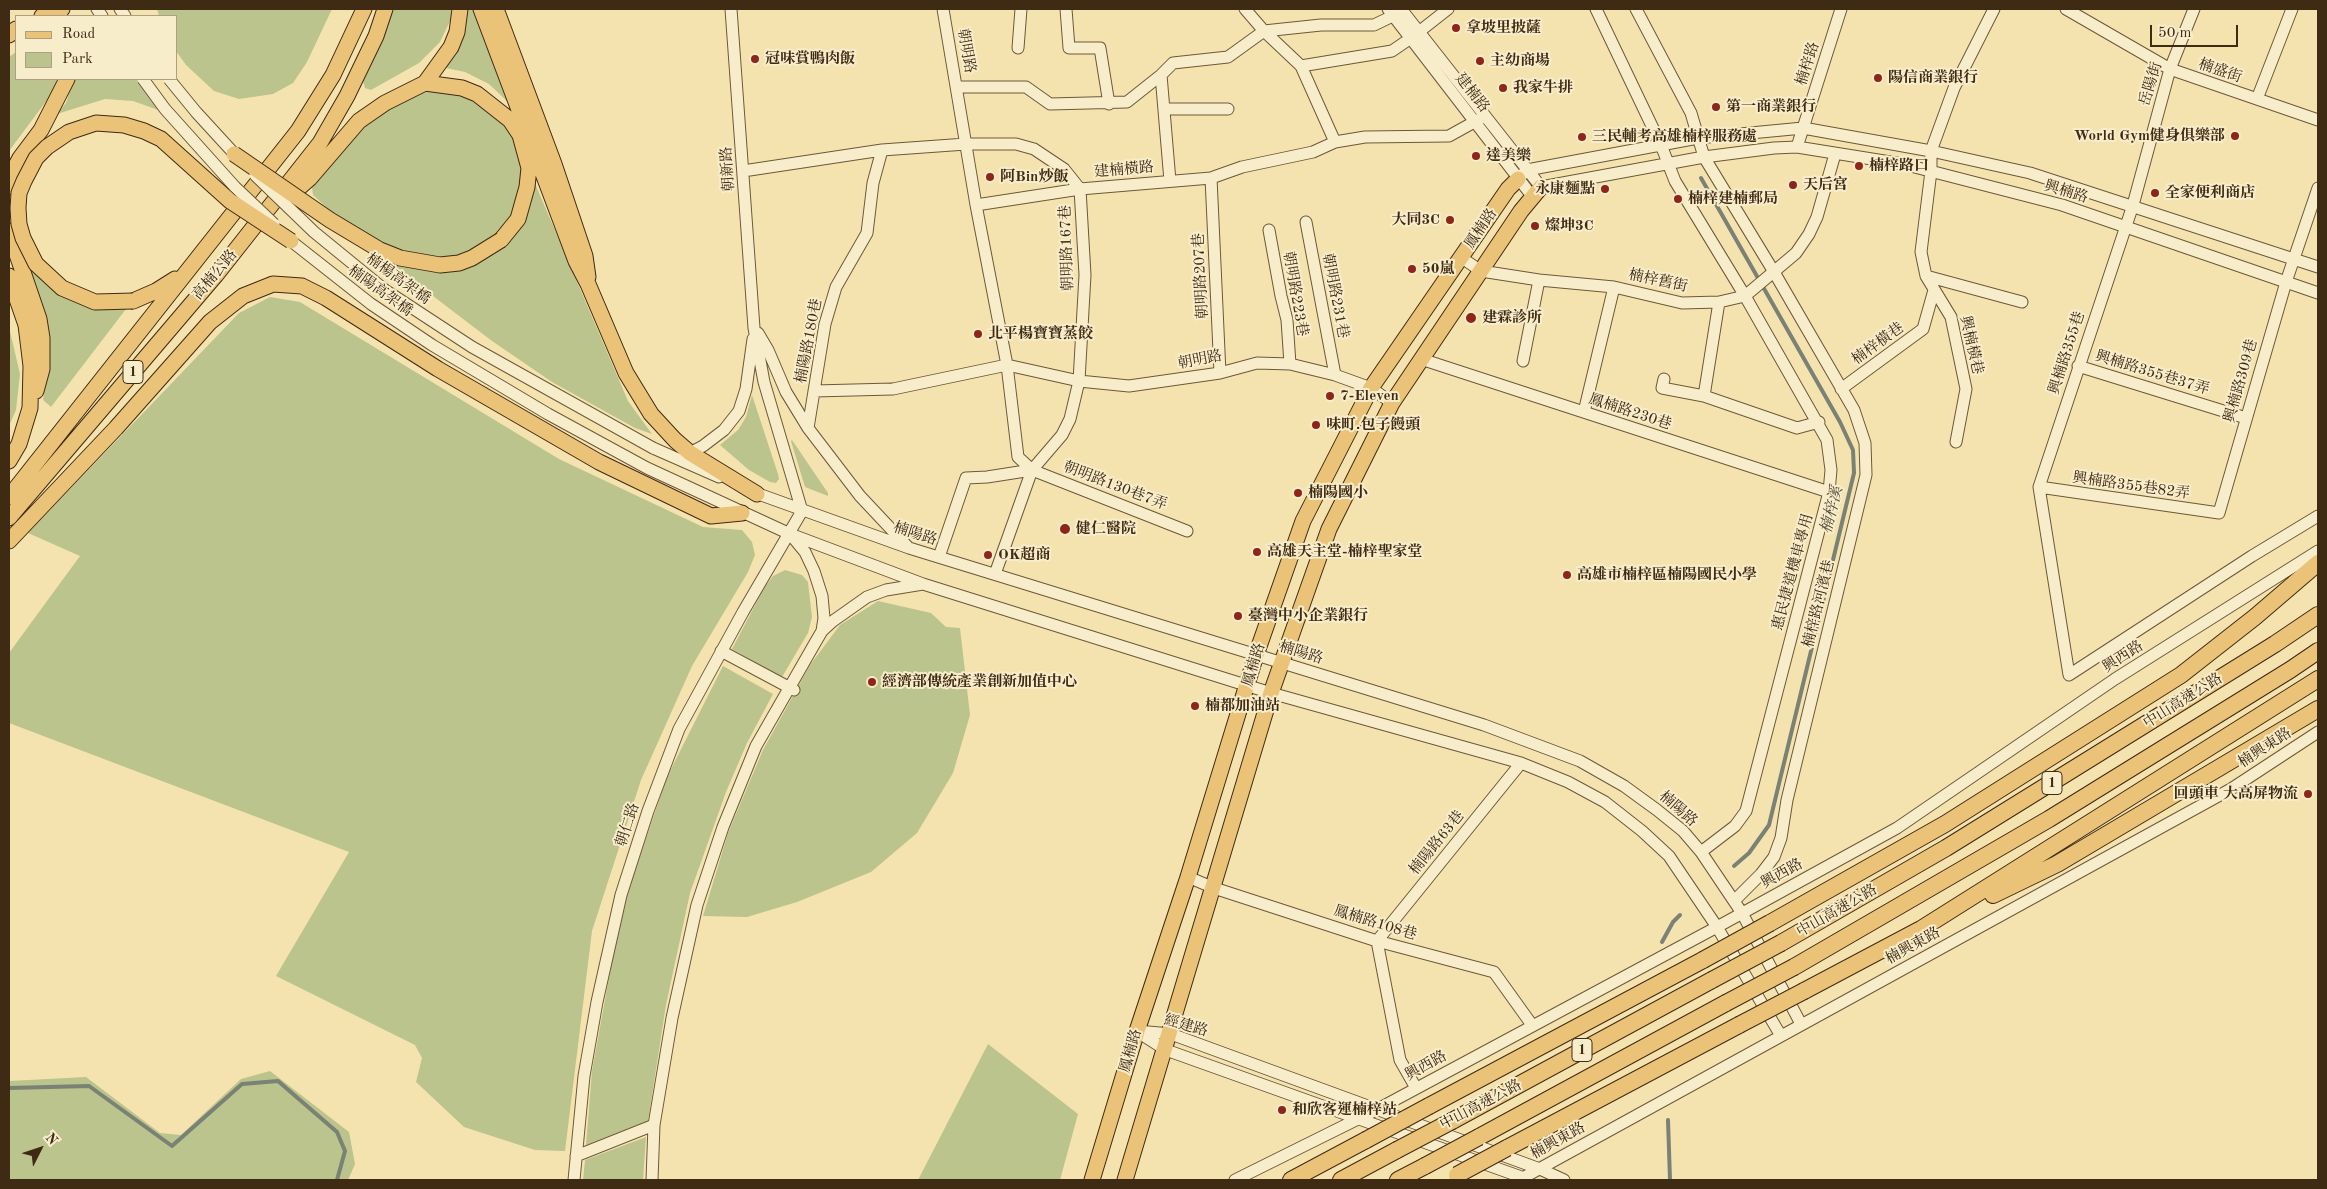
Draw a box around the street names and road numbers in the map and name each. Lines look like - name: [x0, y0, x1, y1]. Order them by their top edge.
- street label: 朝明路: [953, 27, 979, 75]
- street label: 楠梓路: [1792, 40, 1824, 88]
- street label: 楠盛街: [2196, 55, 2244, 87]
- street label: 岳陽街: [2136, 60, 2166, 108]
- street label: 建楠路: [1451, 70, 1493, 116]
- street label: 朝新路: [717, 146, 739, 192]
- street label: 建楠橫路: [1093, 158, 1155, 182]
- street label: 興楠路: [2042, 177, 2090, 207]
- street label: 朝明路167巷: [1057, 205, 1077, 291]
- street label: 鳳楠路: [1461, 205, 1501, 253]
- street label: 朝明路207巷: [1190, 233, 1212, 319]
- street label: 高楠公路: [189, 246, 241, 304]
- street label: 楠楊高架橋: [362, 250, 434, 308]
- street label: 朝明路223巷: [1279, 250, 1311, 338]
- street label: 朝明路231巷: [1318, 252, 1352, 340]
- street label: 楠陽高架橋: [344, 262, 416, 320]
- street label: 楠梓舊街: [1627, 266, 1689, 296]
- street label: 楠陽路180巷: [792, 297, 826, 385]
- street label: 興楠路355巷: [2045, 309, 2089, 397]
- street label: 興楠橫巷: [1955, 314, 1987, 376]
- street label: 楠梓橫巷: [1848, 319, 1908, 369]
- street label: 興楠路309巷: [2220, 337, 2262, 425]
- street label: 朝明路: [1176, 347, 1224, 373]
- street label: 興楠路355巷37弄: [2093, 347, 2211, 399]
- road number: 1: [123, 361, 143, 384]
- street label: 鳳楠路230巷: [1586, 390, 1674, 434]
- street label: 朝明路130巷7弄: [1061, 458, 1169, 514]
- street label: 興楠路355巷82弄: [2071, 469, 2191, 503]
- street label: 惠民捷道機車專用: [1769, 512, 1817, 632]
- street label: 楠陽路: [891, 518, 939, 550]
- street label: 楠梓路河濱巷: [1799, 558, 1839, 650]
- street label: 興西路: [2099, 637, 2147, 677]
- street label: 楠陽路: [1277, 638, 1325, 668]
- street label: 鳳楠路: [1239, 641, 1269, 689]
- street label: 中山高速公路: [2140, 670, 2226, 732]
- street label: 楠興東路: [2235, 724, 2295, 772]
- road number: 1: [2042, 771, 2062, 794]
- street label: 楠陽路: [1655, 787, 1701, 831]
- street label: 朝仁路: [612, 801, 644, 849]
- street label: 楠陽路63巷: [1406, 807, 1468, 879]
- street label: 興西路: [1758, 855, 1806, 893]
- street label: 中山高速公路: [1794, 881, 1880, 941]
- street label: 鳳楠路108巷: [1331, 902, 1419, 944]
- street label: 楠興東路: [1882, 924, 1944, 968]
- street label: 經建路: [1162, 1011, 1210, 1041]
- street label: 鳳楠路: [1116, 1027, 1146, 1075]
- road number: 1: [1572, 1038, 1592, 1062]
- street label: 興西路: [1402, 1047, 1450, 1085]
- street label: 中山高速公路: [1437, 1076, 1525, 1134]
- street label: 楠興東路: [1527, 1119, 1589, 1163]

